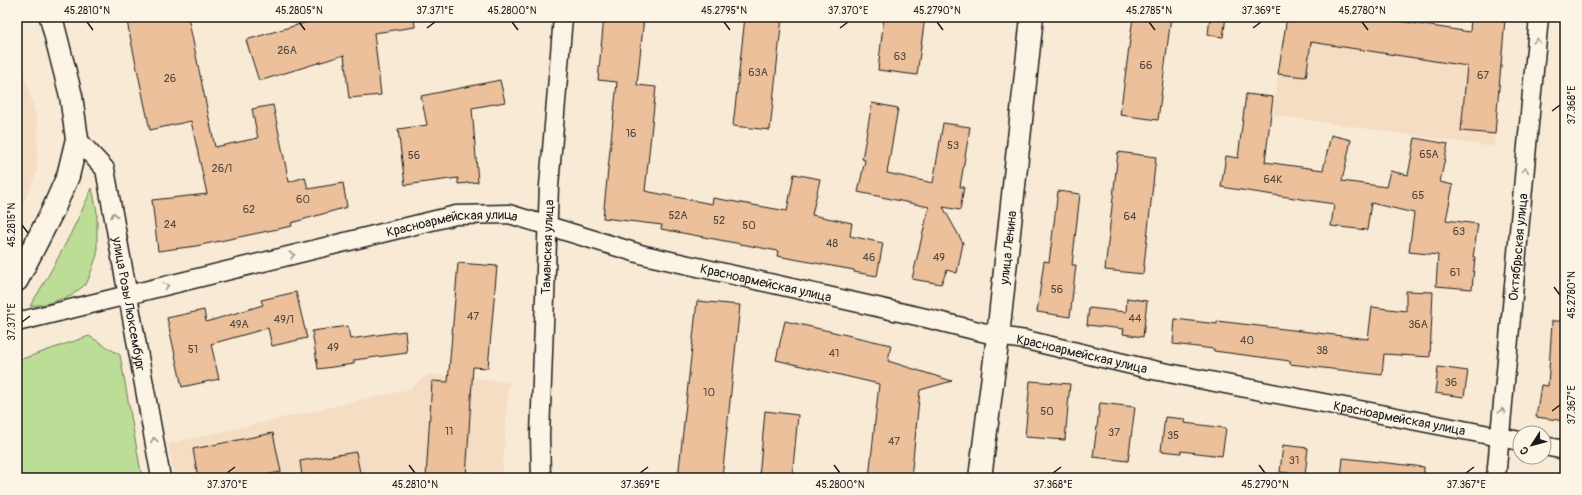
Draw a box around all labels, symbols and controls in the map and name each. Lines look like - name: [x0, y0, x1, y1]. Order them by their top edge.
- text: 45.2810°N: [64, 5, 110, 17]
- text: 45.2805°N: [275, 5, 323, 17]
- text: 37.371°E: [416, 5, 454, 17]
- text: 45.2800°N: [488, 5, 537, 17]
- text: 45.2795°N: [701, 5, 747, 17]
- text: 37.370°E: [828, 5, 868, 17]
- text: 45.2790°N: [913, 5, 961, 17]
- text: 45.2785°N: [1126, 5, 1172, 17]
- text: 37.369°E: [1241, 5, 1281, 17]
- text: 45.2780°N: [1338, 5, 1386, 17]
- one-way arrow: [1532, 38, 1541, 44]
- house number: 26А: [277, 44, 297, 57]
- house number: 63: [894, 50, 906, 63]
- house number: 66: [1140, 59, 1152, 72]
- house number: 63А: [748, 66, 768, 79]
- house number: 67: [1477, 69, 1489, 82]
- house number: 26: [164, 72, 176, 85]
- text: 37.368°E: [1566, 85, 1578, 125]
- house number: 16: [626, 127, 636, 140]
- house number: 53: [947, 139, 959, 152]
- house number: 65А: [1419, 148, 1439, 161]
- house number: 56: [408, 149, 420, 162]
- house number: 26/1: [212, 162, 232, 175]
- one-way arrow: [1520, 167, 1529, 173]
- house number: 64К: [1263, 173, 1283, 186]
- house number: 65: [1412, 189, 1424, 202]
- house number: 60: [296, 193, 310, 206]
- street label: Октябрьская улица: [1506, 193, 1532, 302]
- street label: Таманская улица: [538, 199, 558, 295]
- text: 45.2815°N: [6, 203, 18, 247]
- house number: 62: [243, 203, 255, 216]
- street label: Красноармейская улица: [385, 207, 520, 241]
- house number: 52А: [668, 209, 688, 222]
- street label: улица Ленина: [996, 210, 1020, 287]
- house number: 64: [1124, 210, 1137, 223]
- one-way arrow: [110, 212, 118, 218]
- house number: 52: [713, 214, 725, 227]
- house number: 24: [164, 218, 177, 231]
- house number: 50: [742, 219, 756, 232]
- house number: 63: [1453, 225, 1465, 238]
- street label: улица Розы Люксембург: [108, 235, 149, 373]
- house number: 48: [826, 237, 838, 250]
- one-way arrow: [288, 251, 295, 260]
- house number: 46: [863, 251, 875, 264]
- house number: 49: [933, 251, 945, 264]
- street label: Красноармейская улица: [699, 261, 833, 306]
- house number: 61: [1450, 266, 1460, 279]
- text: 45.2780°N: [1566, 271, 1578, 319]
- one-way arrow: [162, 282, 169, 291]
- house number: 56: [1051, 283, 1063, 296]
- text: 37.371°E: [6, 303, 18, 341]
- house number: 47: [467, 310, 479, 323]
- house number: 44: [1129, 312, 1142, 325]
- house number: 49/1: [274, 313, 294, 326]
- house number: 49А: [229, 318, 249, 331]
- house number: 36А: [1408, 318, 1428, 331]
- street label: Красноармейская улица: [1015, 332, 1149, 377]
- house number: 40: [1240, 334, 1254, 347]
- house number: 49: [327, 341, 339, 354]
- house number: 51: [188, 343, 198, 356]
- house number: 38: [1316, 344, 1328, 357]
- house number: 41: [829, 347, 839, 360]
- house number: 36: [1445, 376, 1457, 389]
- text: 37.367°E: [1566, 385, 1578, 425]
- house number: 10: [703, 386, 715, 399]
- street label: Красноармейская улица: [1332, 398, 1467, 439]
- house number: 50: [1040, 405, 1054, 418]
- one-way arrow: [1498, 408, 1507, 414]
- house number: 11: [445, 425, 453, 438]
- north arrow: [1512, 425, 1552, 465]
- house number: 37: [1108, 426, 1120, 439]
- house number: 35: [1167, 429, 1179, 442]
- house number: 47: [888, 435, 900, 448]
- one-way arrow: [151, 437, 159, 443]
- text: С: [1517, 444, 1532, 457]
- house number: 31: [1289, 454, 1299, 467]
- text: 37.370°E: [207, 479, 247, 491]
- text: 45.2810°N: [392, 479, 438, 491]
- text: 37.369°E: [620, 479, 660, 491]
- text: 45.2800°N: [816, 479, 865, 491]
- text: 37.368°E: [1033, 479, 1073, 491]
- text: 45.2790°N: [1241, 479, 1289, 491]
- text: 37.367°E: [1446, 479, 1486, 491]

